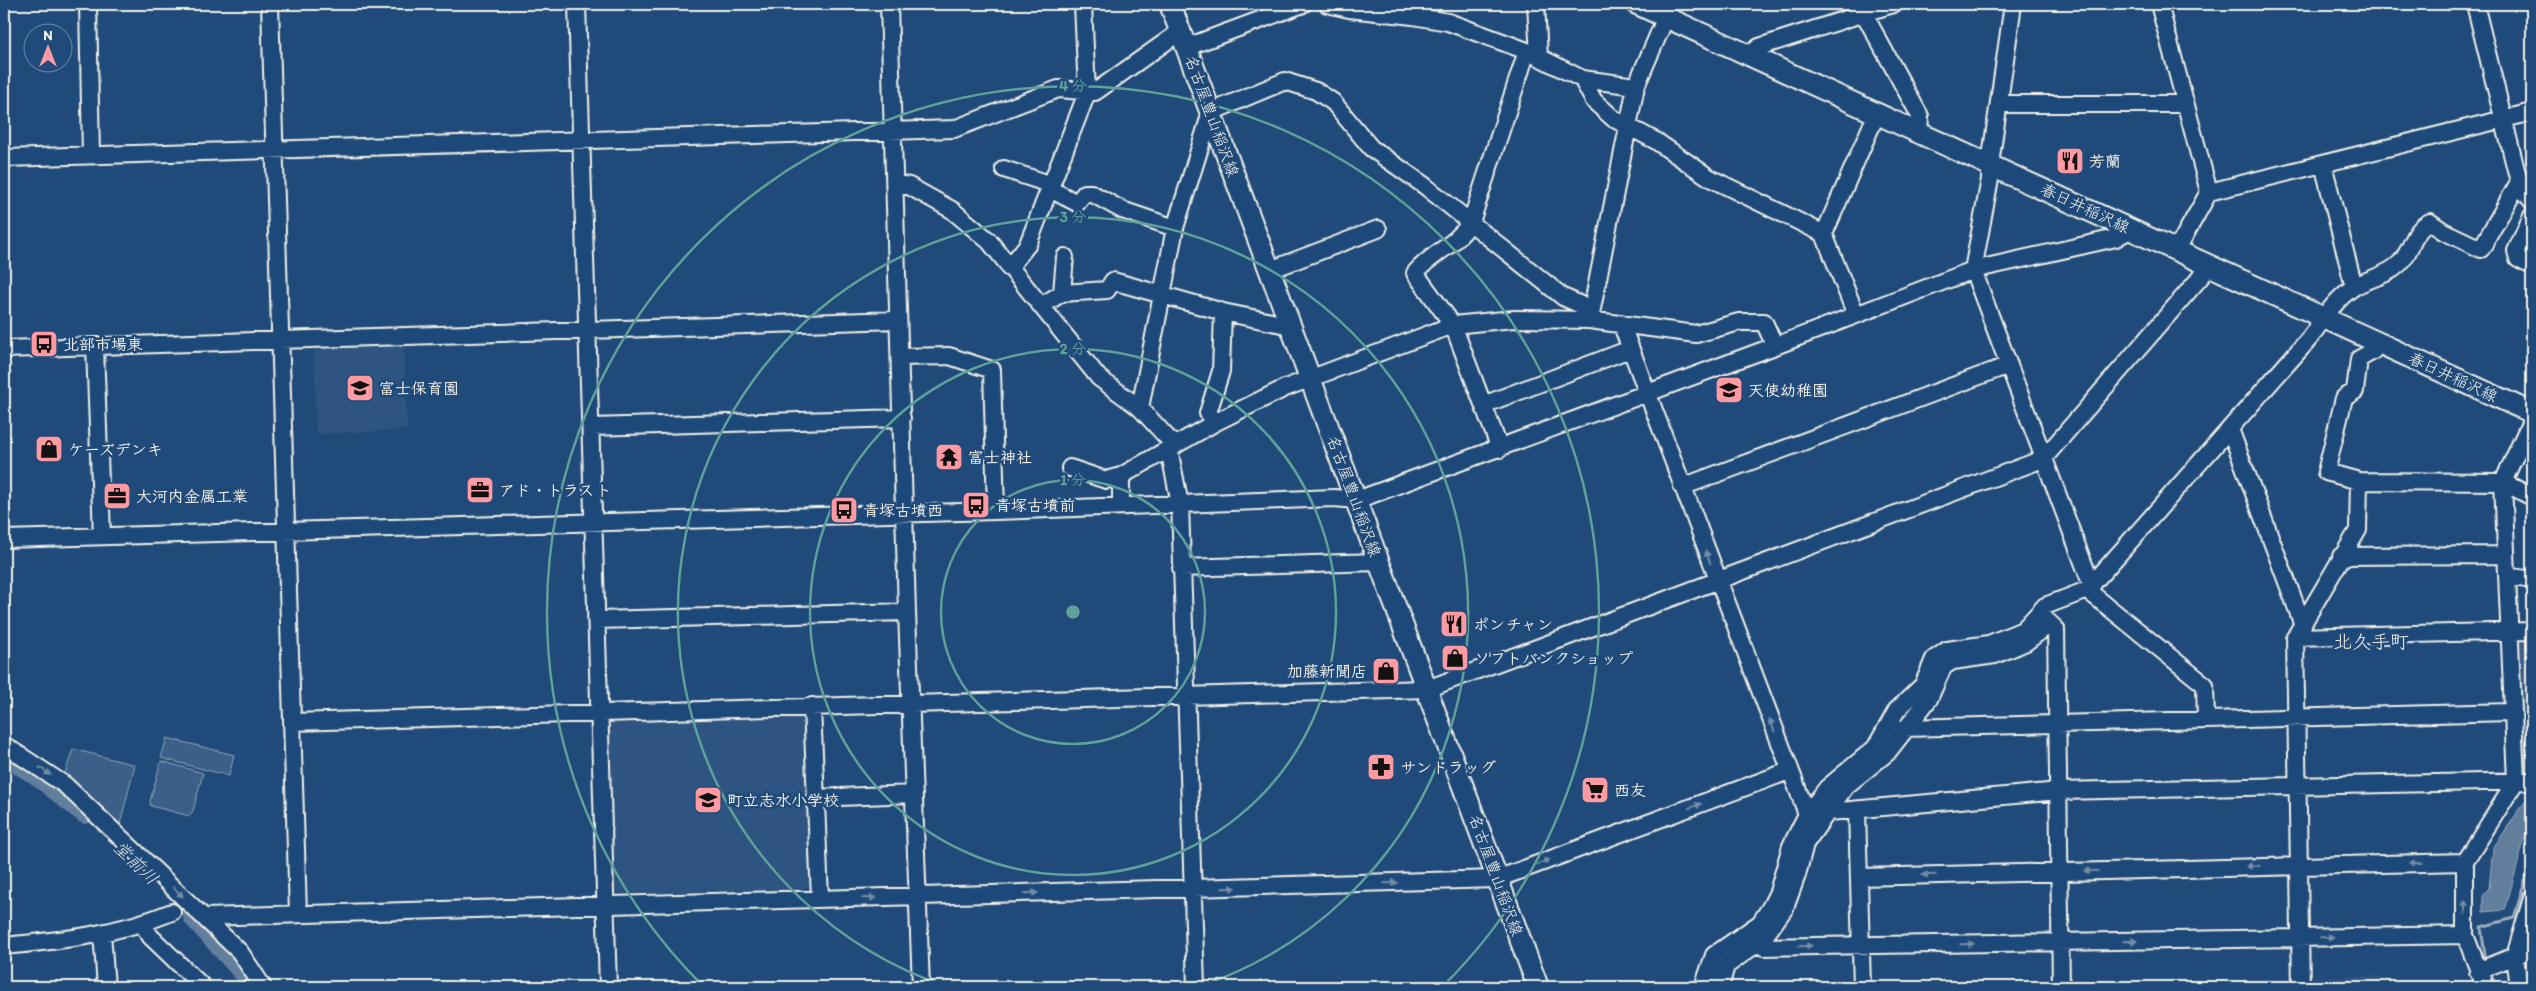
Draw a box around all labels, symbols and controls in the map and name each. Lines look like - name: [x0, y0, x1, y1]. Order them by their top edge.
- north arrow: [22, 22, 72, 72]
- text: N: [43, 27, 53, 44]
- street label: 名古屋豊山稲沢線: [1181, 53, 1243, 179]
- text: 4 分: [1059, 77, 1087, 95]
- restaurant icon: 芳蘭: [2055, 146, 2085, 176]
- place label: 芳蘭: [2089, 152, 2121, 171]
- street label: 春日井稲沢線: [2037, 179, 2133, 237]
- text: 3 分: [1060, 208, 1086, 226]
- bus stop icon: 北部市場東: [29, 329, 59, 359]
- place label: 北部市場東: [63, 335, 143, 354]
- text: 2 分: [1060, 340, 1086, 358]
- street label: 春日井稲沢線: [2405, 348, 2501, 406]
- school or university icon: 富士保育園: [345, 373, 375, 403]
- school or university icon: 天使幼稚園: [1714, 375, 1744, 405]
- place label: 富士保育園: [379, 379, 459, 398]
- place label: 天使幼稚園: [1748, 381, 1828, 400]
- street label: 名古屋豊山稲沢線: [1323, 433, 1385, 559]
- shop icon: ケーズデンキ: [34, 434, 64, 464]
- place label: ケーズデンキ: [68, 440, 163, 459]
- temple icon: 富士神社: [934, 442, 964, 472]
- place label: 富士神社: [968, 448, 1032, 467]
- text: 1 分: [1060, 471, 1086, 489]
- office icon: アド・トラスト: [465, 475, 495, 505]
- office icon: 大河内金属工業: [102, 481, 132, 511]
- place label: アド・トラスト: [499, 481, 612, 500]
- place label: 大河内金属工業: [136, 487, 248, 506]
- bus stop icon: 青塚古墳前: [961, 490, 991, 520]
- bus stop icon: 青塚古墳西: [829, 495, 859, 525]
- place label: 青塚古墳前: [995, 496, 1075, 515]
- place label: 青塚古墳西: [863, 501, 943, 520]
- one-way arrow: [1704, 549, 1712, 564]
- centre of rings: [1064, 603, 1082, 621]
- restaurant icon: ポンチャン: [1439, 609, 1469, 639]
- place label: ポンチャン: [1473, 615, 1553, 634]
- district label: 北久手町: [2333, 630, 2409, 653]
- shop icon: ソフトバンクショップ: [1440, 643, 1470, 673]
- place label: ソフトバンクショップ: [1474, 649, 1633, 668]
- shop icon: 加藤新聞店: [1371, 656, 1401, 686]
- place label: 加藤新聞店: [1287, 662, 1367, 681]
- one-way arrow: [1768, 717, 1776, 732]
- pharmacy icon: サンドラッグ: [1366, 752, 1396, 782]
- place label: サンドラッグ: [1400, 758, 1496, 777]
- one-way arrow: [38, 766, 52, 776]
- supermarket icon: 西友: [1580, 775, 1610, 805]
- place label: 西友: [1614, 781, 1646, 800]
- school or university icon: 町立志水小学校: [693, 785, 723, 815]
- place label: 町立志水小学校: [727, 791, 839, 810]
- one-way arrow: [1688, 801, 1702, 809]
- street label: 名古屋豊山稲沢線: [1465, 812, 1527, 938]
- water label: 堂前川: [109, 836, 163, 890]
- one-way arrow: [1536, 858, 1551, 866]
- one-way arrow: [2408, 859, 2424, 867]
- one-way arrow: [2245, 862, 2261, 870]
- one-way arrow: [2083, 867, 2099, 875]
- one-way arrow: [1920, 871, 1936, 879]
- one-way arrow: [1383, 878, 1399, 886]
- one-way arrow: [1221, 884, 1237, 892]
- one-way arrow: [172, 886, 184, 898]
- one-way arrow: [1023, 889, 1039, 897]
- one-way arrow: [861, 893, 877, 901]
- one-way arrow: [2461, 899, 2469, 915]
- one-way arrow: [2319, 933, 2335, 941]
- one-way arrow: [2122, 936, 2138, 944]
- one-way arrow: [1960, 939, 1976, 947]
- one-way arrow: [1797, 942, 1813, 950]

